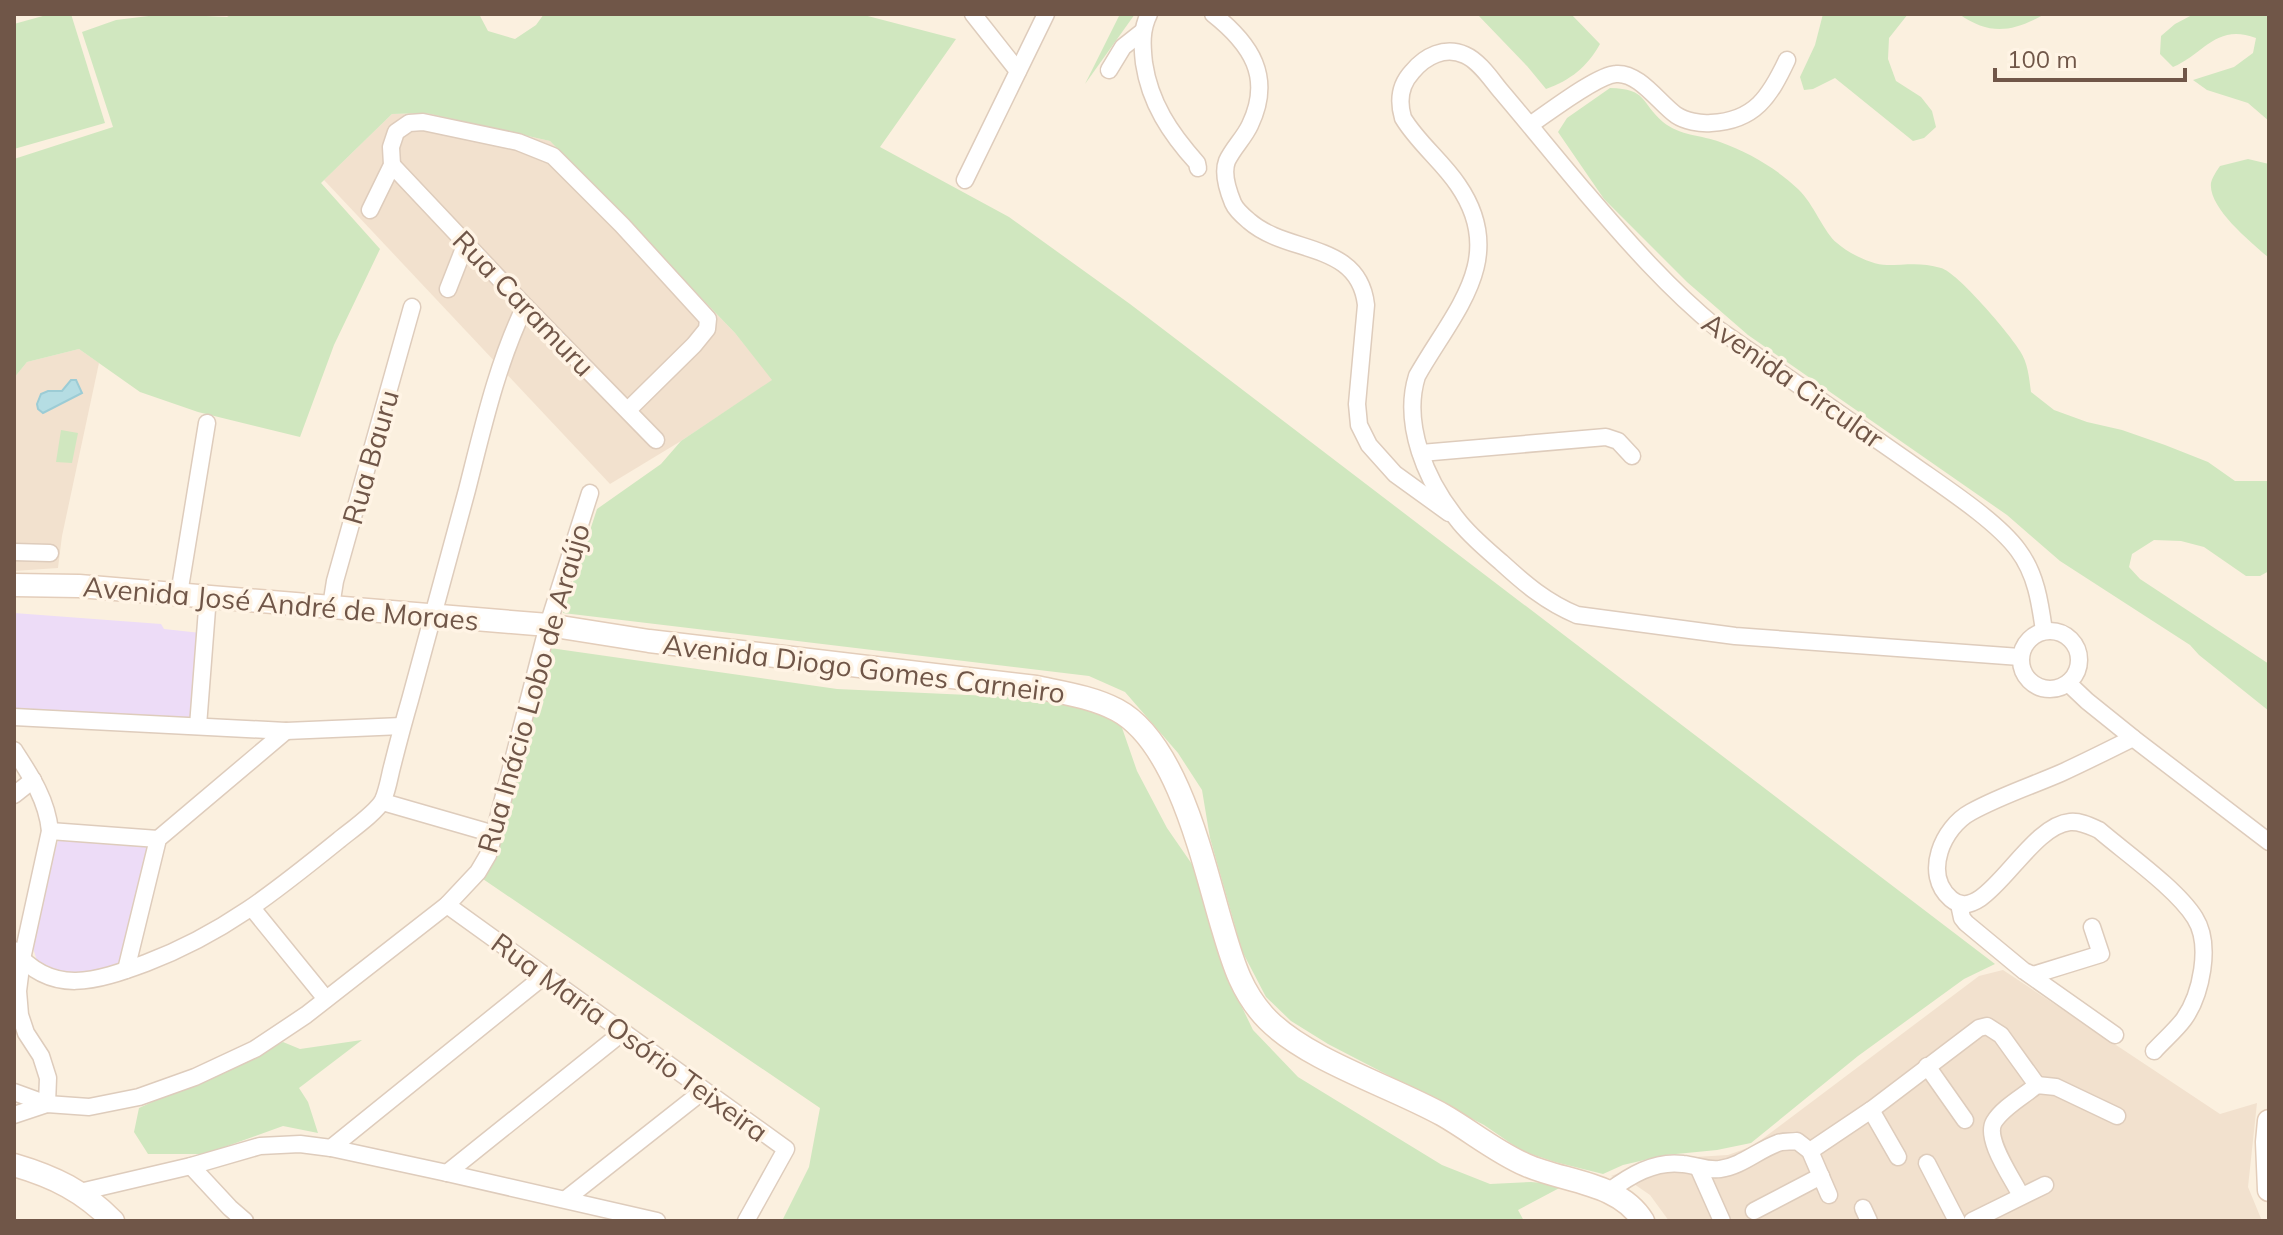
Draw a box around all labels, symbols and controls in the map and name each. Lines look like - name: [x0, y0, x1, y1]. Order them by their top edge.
- scale bar: [1995, 32, 2185, 82]
- text: 100 m: [2007, 44, 2078, 74]
- street label: Rua Caramuru: [446, 223, 602, 383]
- street label: Avenida Circular: [1696, 305, 1891, 456]
- street label: Rua Bauru: [334, 386, 406, 528]
- street label: Rua Inácio Lobo de Araújo: [469, 519, 597, 857]
- street label: Avenida José André de Moraes: [82, 568, 480, 638]
- street label: Avenida Diogo Gomes Carneiro: [661, 626, 1067, 710]
- street label: Rua Maria Osório Teixeira: [485, 925, 775, 1149]

